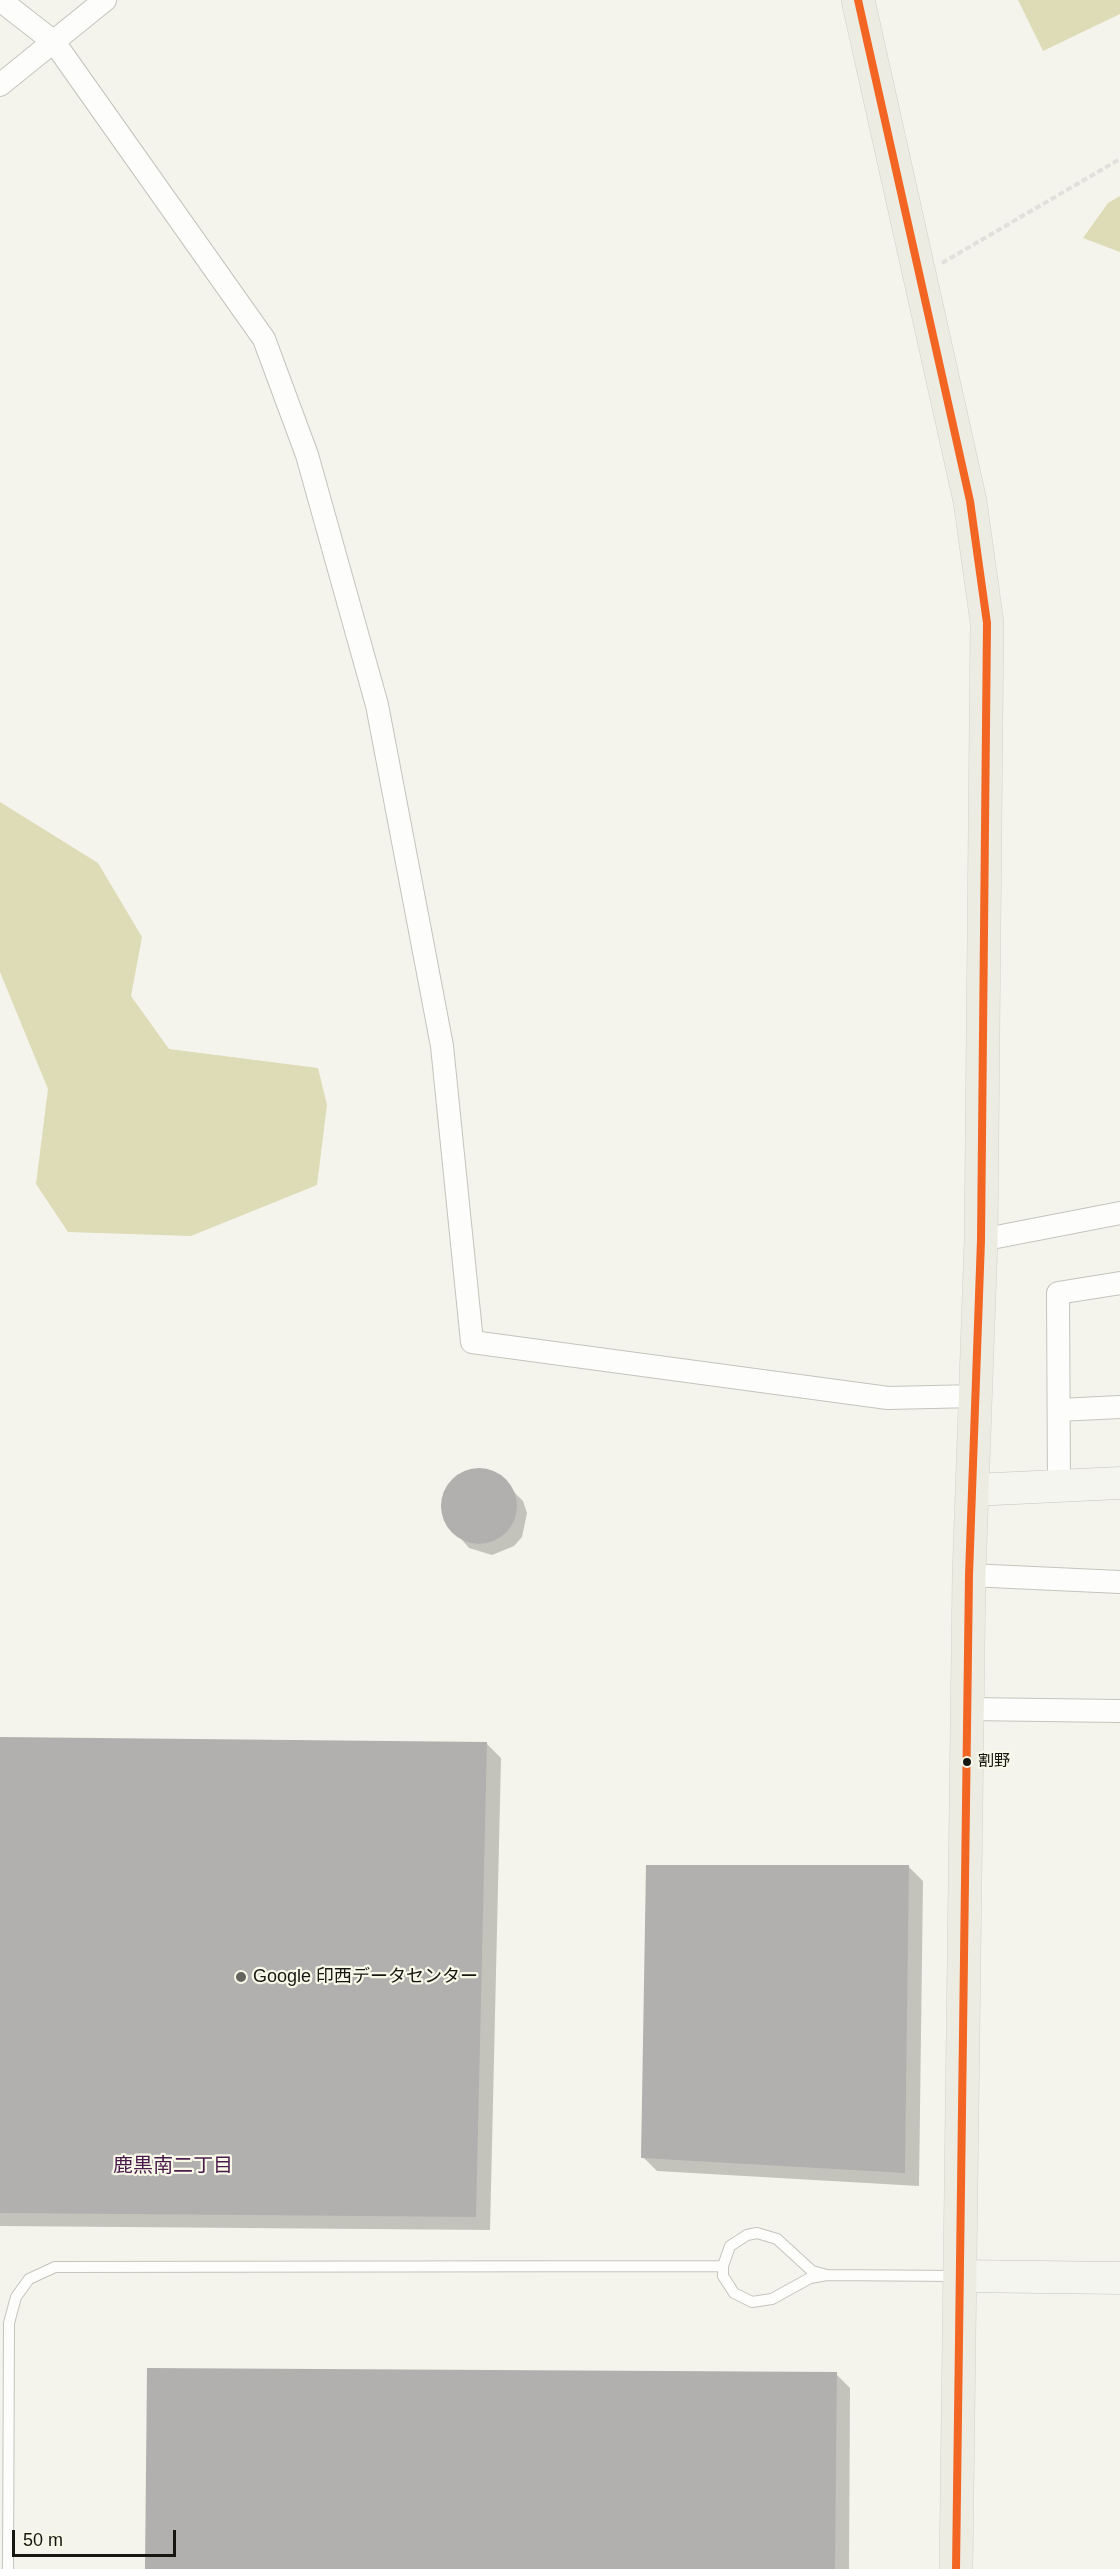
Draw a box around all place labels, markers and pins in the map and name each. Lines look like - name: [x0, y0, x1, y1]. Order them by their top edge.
- place label: 割野: [978, 1752, 1010, 1772]
- marker: 割野: [961, 1756, 973, 1768]
- place label: Google 印西データセンター: [253, 1966, 478, 1988]
- marker: Google 印西データセンター: [234, 1970, 248, 1984]

